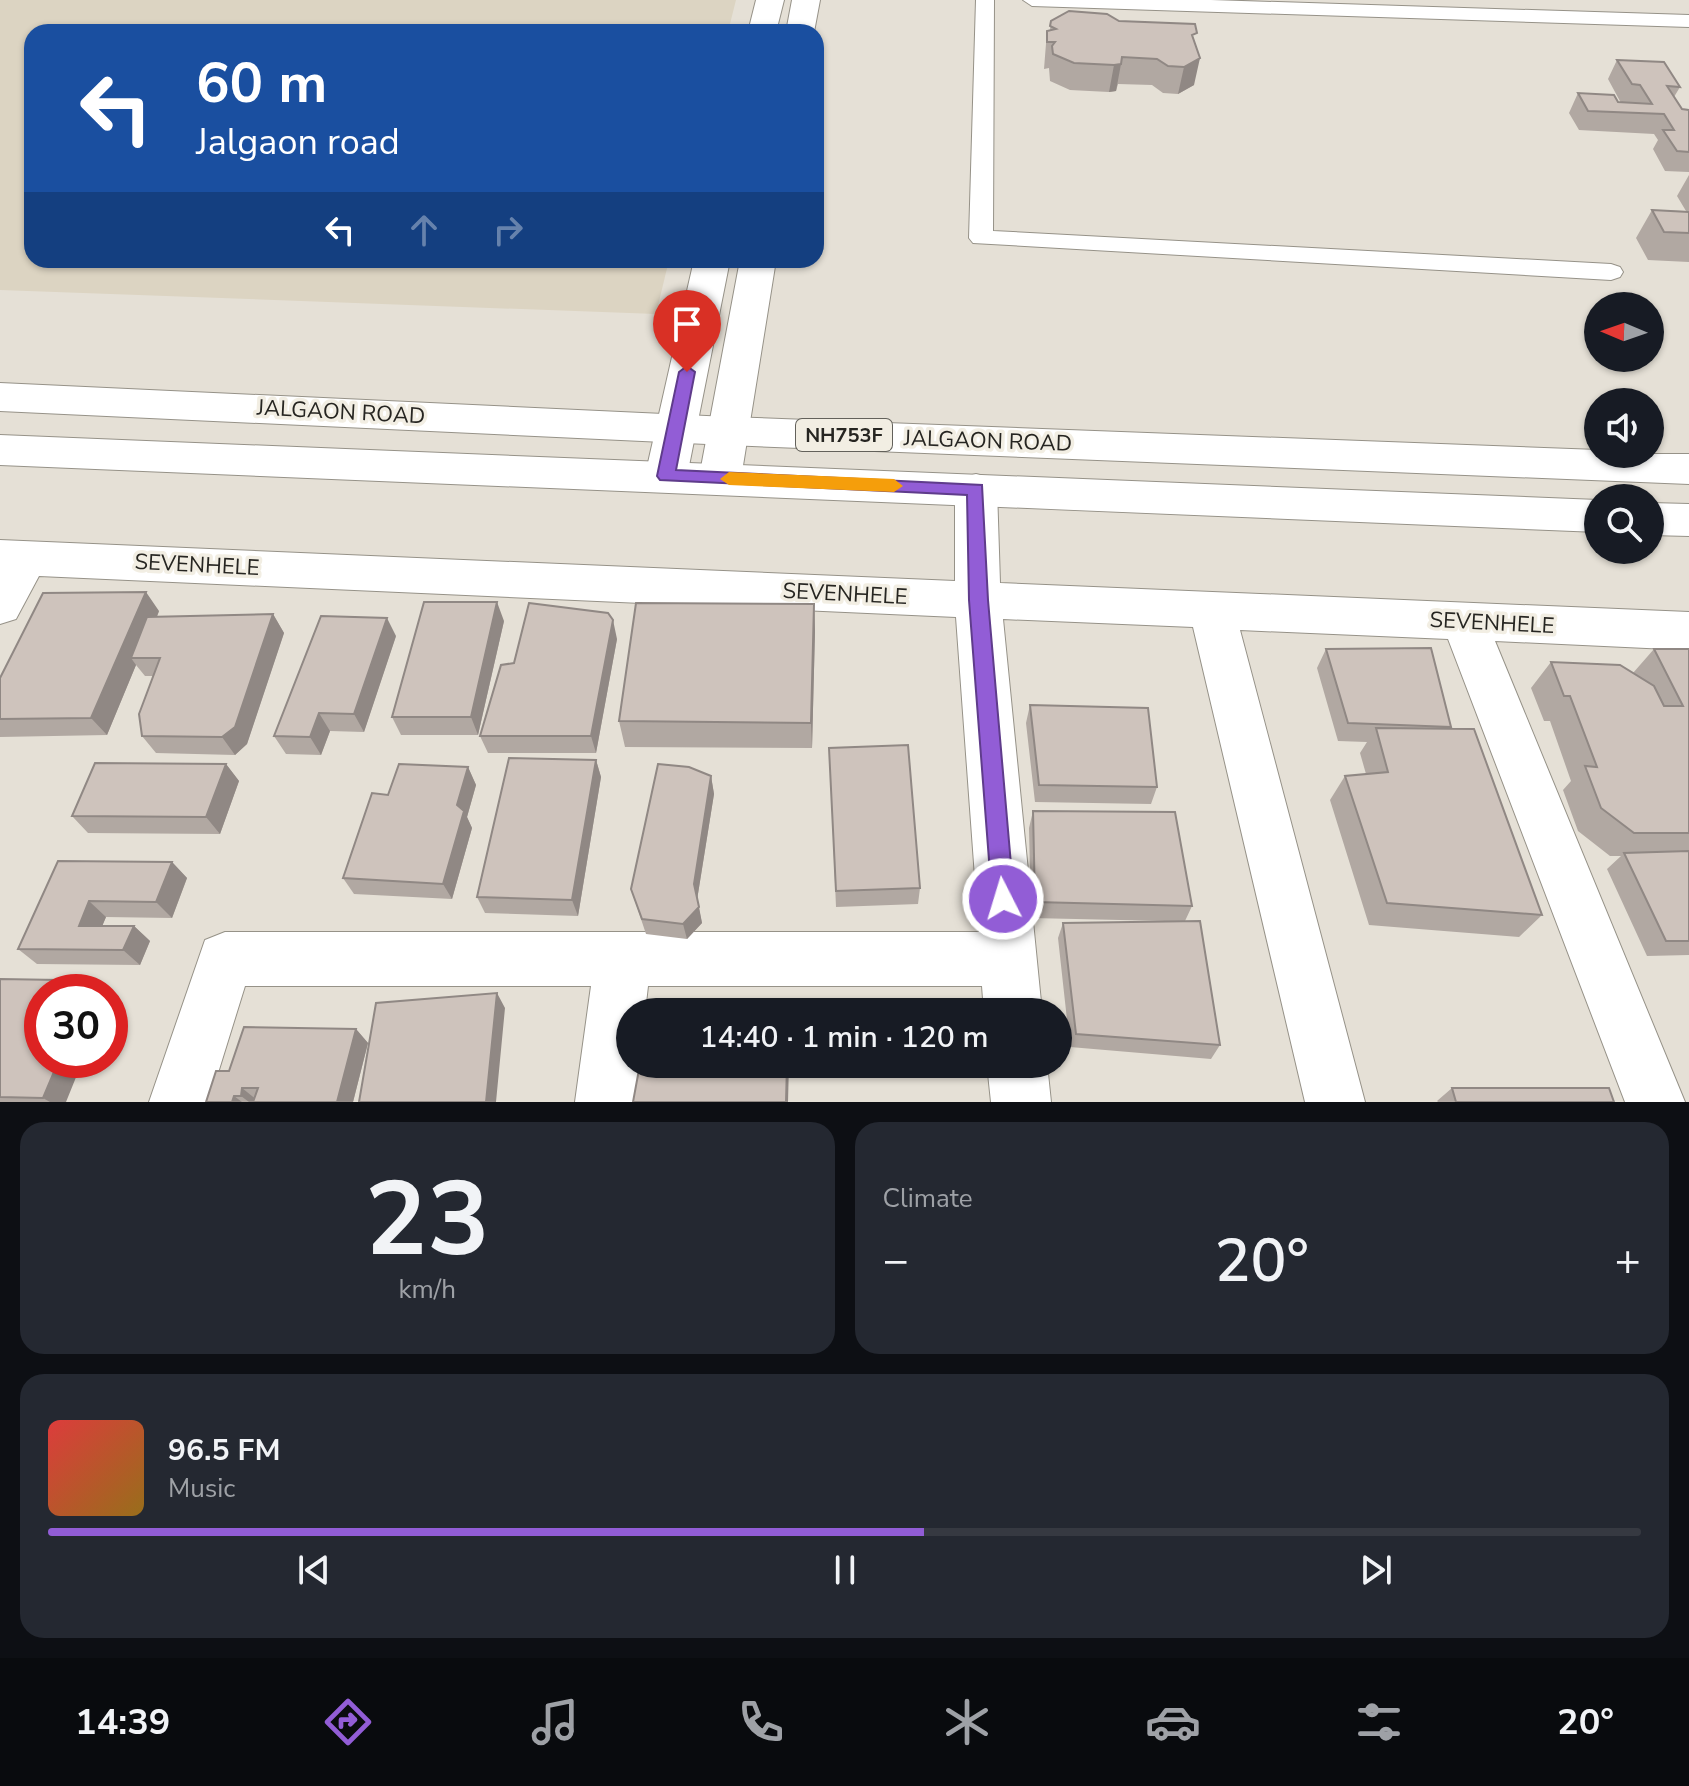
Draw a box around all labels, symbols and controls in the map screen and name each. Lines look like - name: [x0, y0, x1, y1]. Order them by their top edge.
- text: 60 m: [196, 45, 327, 122]
- icon: left: [64, 56, 168, 160]
- text: Jalgaon road: [196, 118, 400, 167]
- icon: left: [318, 208, 362, 252]
- icon: ahead: [402, 208, 446, 252]
- icon: right: [486, 208, 530, 252]
- pin: [653, 290, 721, 372]
- north arrow: [1584, 292, 1664, 372]
- map controls: [1584, 292, 1664, 564]
- icon: arrive: [665, 302, 709, 346]
- button: sound: [1584, 388, 1664, 468]
- street label: JALGAON ROAD: [255, 393, 426, 431]
- road number: NH753F: [796, 419, 892, 451]
- street label: JALGAON ROAD: [902, 423, 1073, 459]
- button: search: [1584, 484, 1664, 564]
- street label: SEVENHELE: [134, 547, 260, 583]
- street label: SEVENHELE: [782, 576, 908, 612]
- street label: SEVENHELE: [1429, 605, 1555, 641]
- position arrow: [961, 857, 1045, 941]
- speed limit sign: 30: [24, 974, 128, 1078]
- text: 14:40 · 1 min · 120 m: [699, 1017, 989, 1058]
- text: 23: [365, 1149, 490, 1291]
- text: Climate: [883, 1181, 973, 1216]
- text: 20°: [1215, 1220, 1309, 1302]
- text: −: [883, 1231, 909, 1291]
- text: +: [1615, 1231, 1641, 1291]
- text: km/h: [399, 1272, 456, 1307]
- text: 96.5 FM: [168, 1430, 280, 1471]
- text: Music: [168, 1471, 235, 1506]
- icon: previous: [292, 1548, 336, 1592]
- icon: pause: [823, 1548, 867, 1592]
- icon: next: [1354, 1548, 1398, 1592]
- icon: directions: [320, 1694, 376, 1750]
- icon: music: [527, 1694, 583, 1750]
- icon: phone: [733, 1694, 789, 1750]
- icon: climate: [939, 1694, 995, 1750]
- icon: car: [1145, 1694, 1201, 1750]
- icon: filters: [1351, 1694, 1407, 1750]
- text: 14:39: [75, 1698, 170, 1747]
- text: 20°: [1557, 1698, 1614, 1747]

